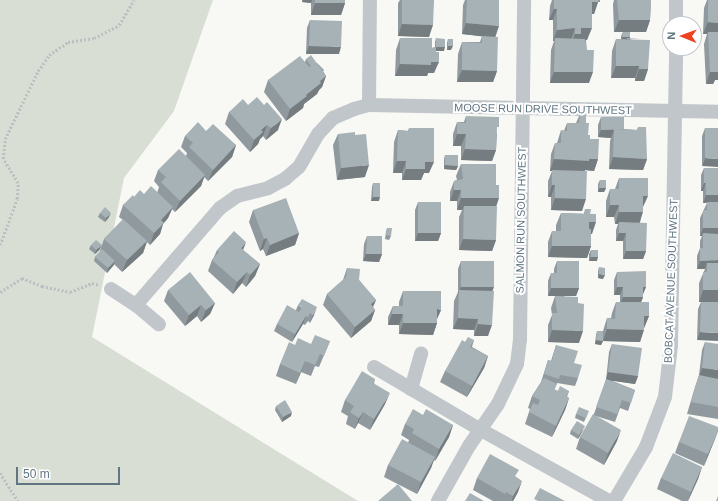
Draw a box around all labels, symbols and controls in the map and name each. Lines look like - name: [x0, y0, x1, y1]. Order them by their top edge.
- north arrow: [662, 16, 702, 56]
- text: N: [665, 32, 677, 40]
- street label: MOOSE RUN DRIVE SOUTHWEST: [454, 101, 632, 117]
- street label: SALMON RUN SOUTHWEST: [513, 147, 529, 293]
- street label: BOBCAT AVENUE SOUTHWEST: [662, 198, 680, 364]
- scale bar: [18, 459, 122, 485]
- text: 50 m: [23, 467, 50, 481]

